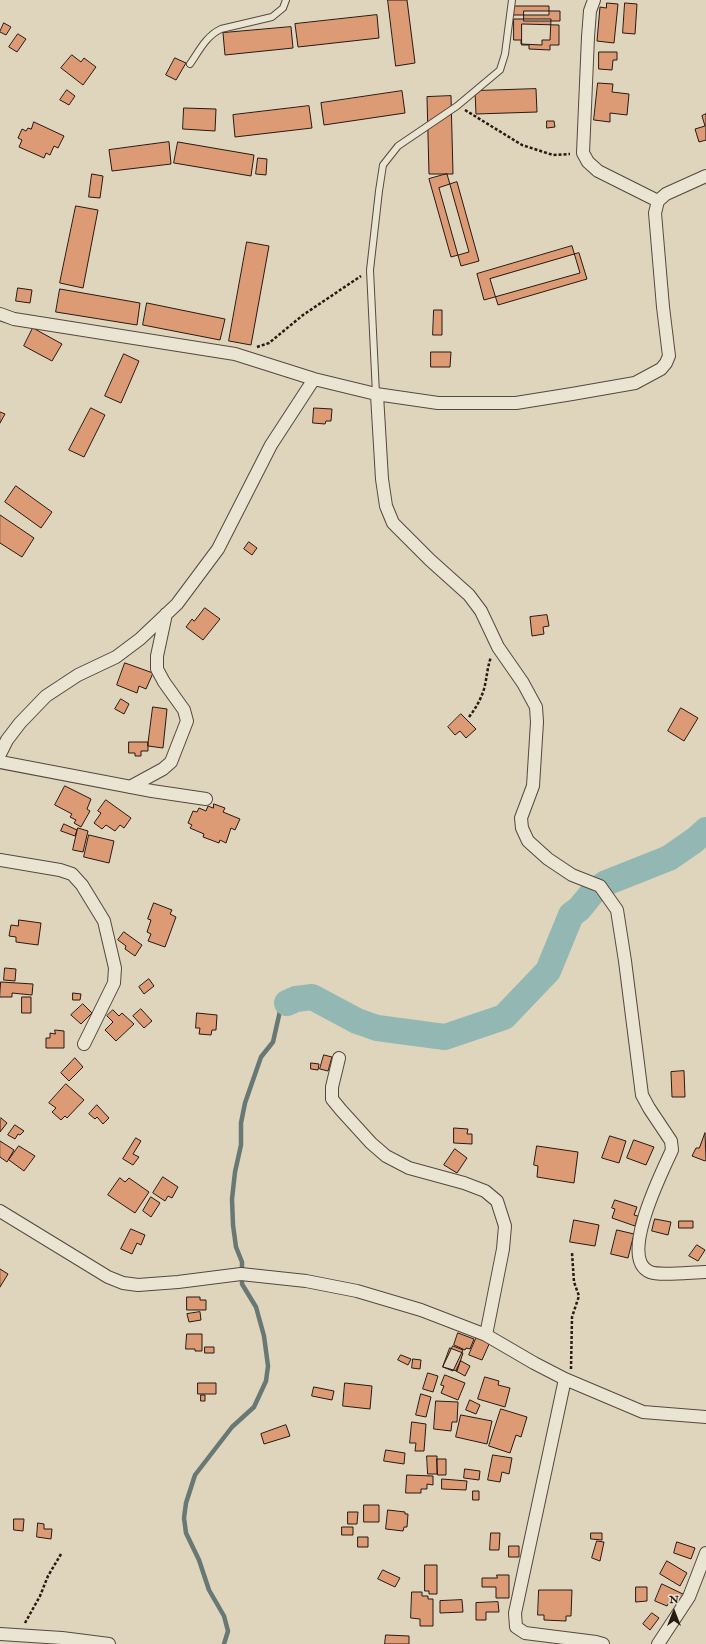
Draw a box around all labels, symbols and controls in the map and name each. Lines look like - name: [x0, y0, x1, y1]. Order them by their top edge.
- north arrow: [654, 1592, 694, 1632]
- text: N: [669, 1593, 679, 1607]

